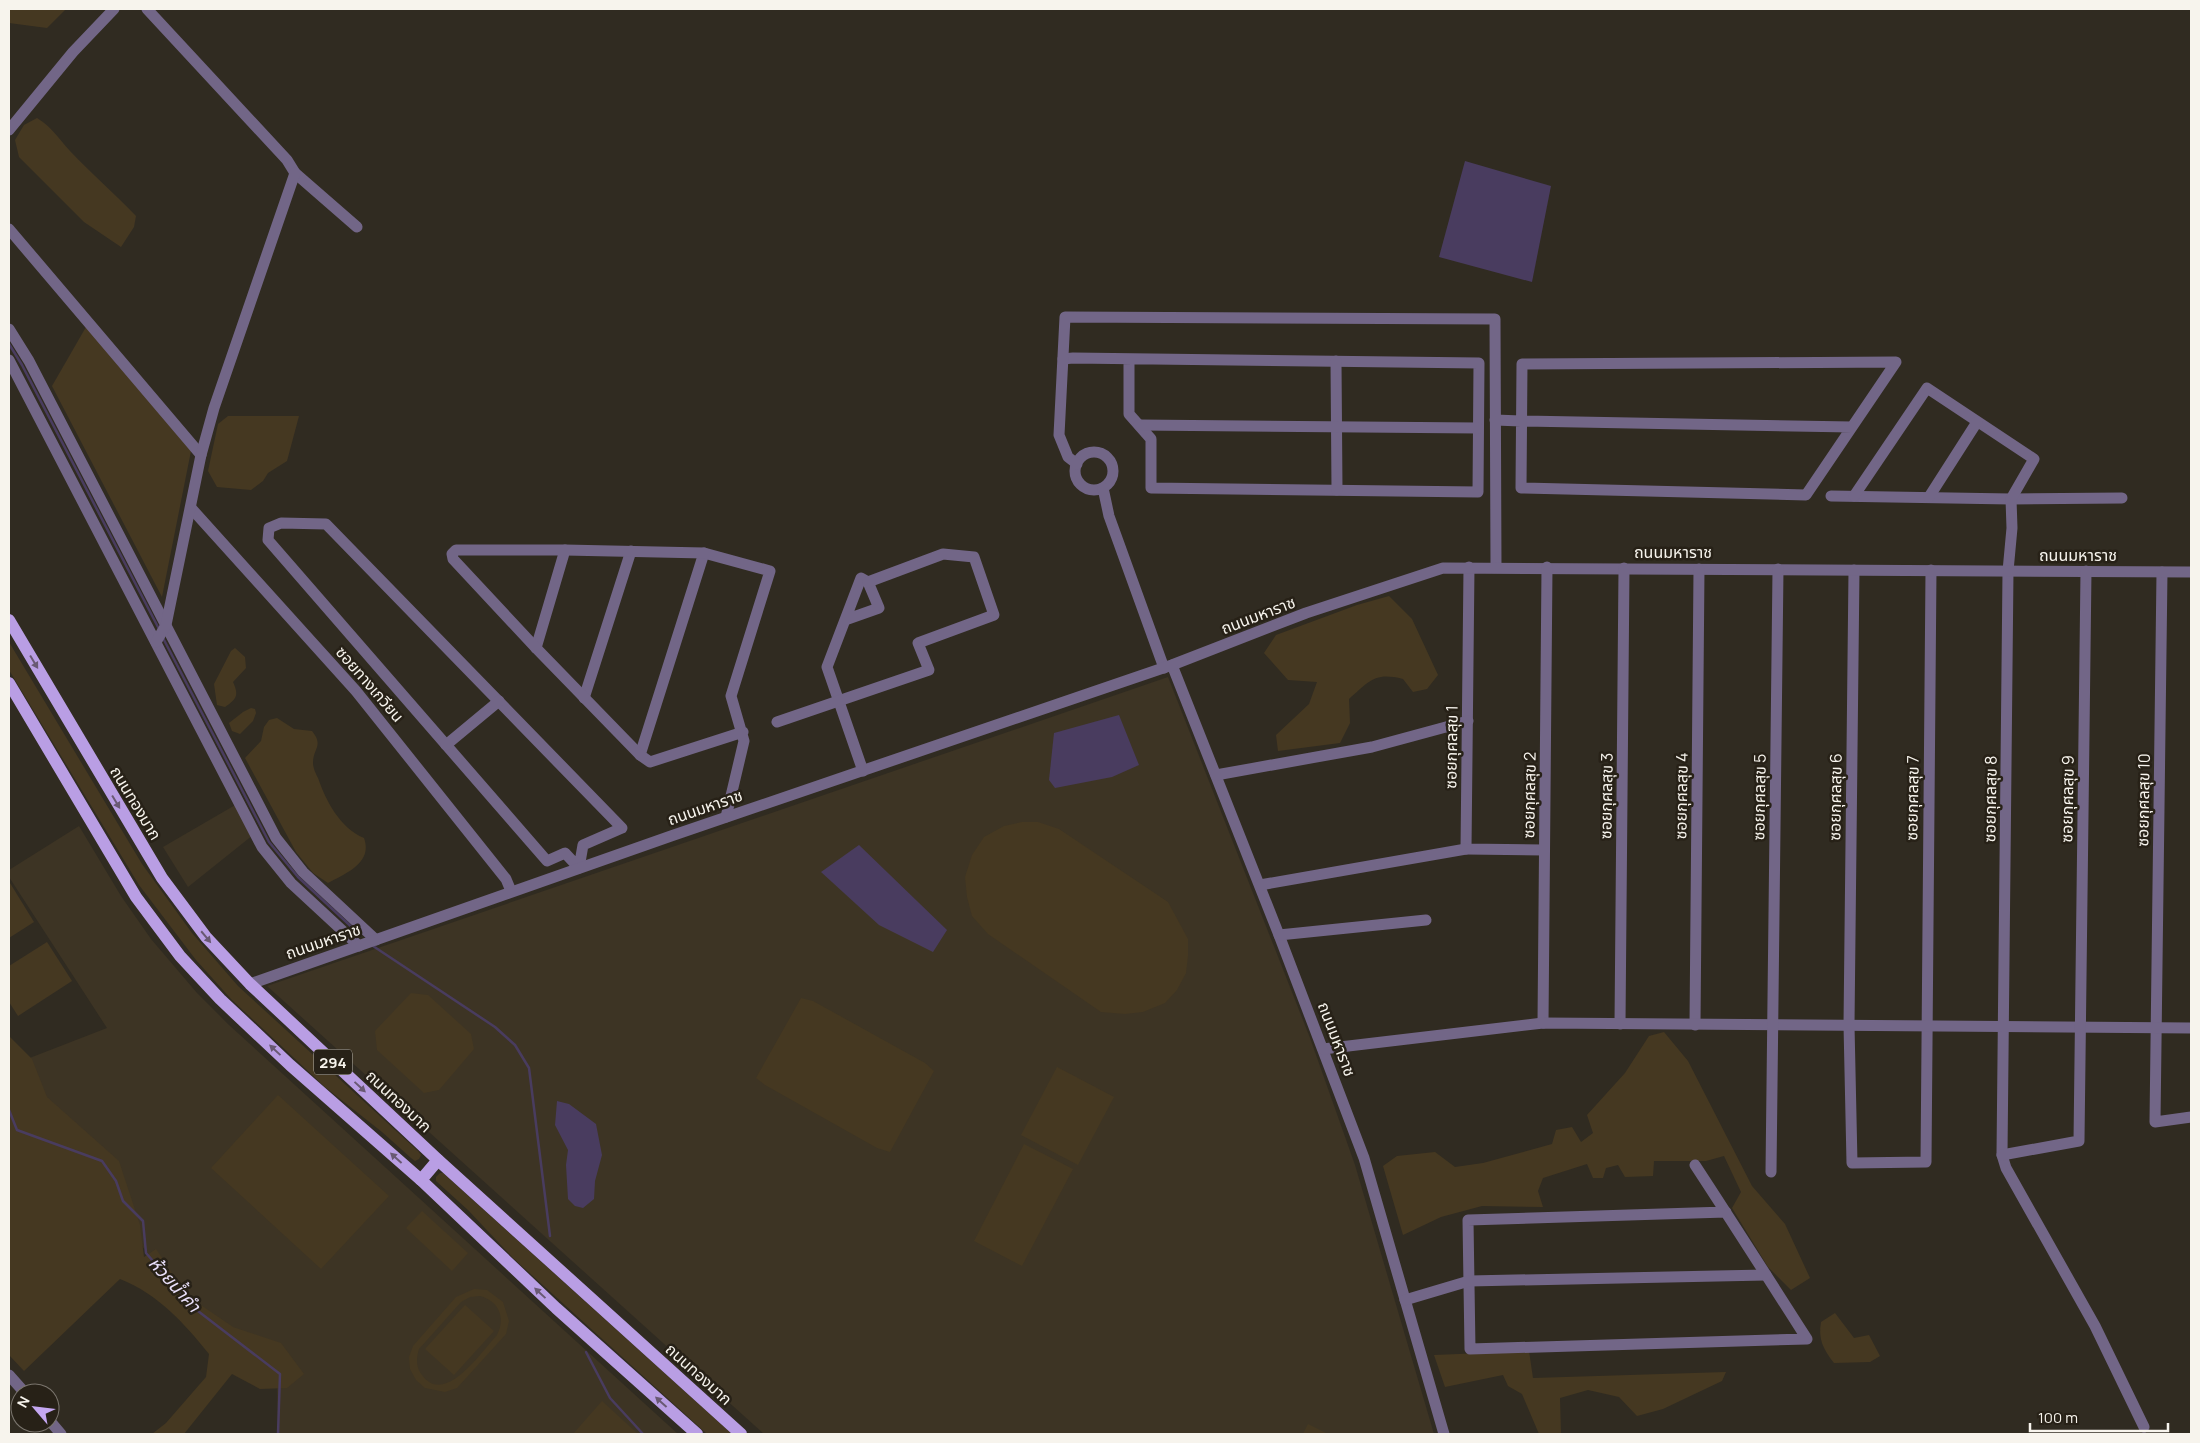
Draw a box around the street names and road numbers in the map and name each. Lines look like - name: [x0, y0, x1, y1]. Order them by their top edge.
- street label: ถนนมหาราช: [1634, 541, 1712, 563]
- street label: ถนนมหาราช: [2039, 544, 2117, 566]
- street label: ถนนมหาราช: [1218, 591, 1298, 639]
- street label: ซอยทางเกวียน: [331, 641, 409, 727]
- street label: ซอยกุศลสุข 1: [1439, 705, 1463, 789]
- street label: ซอยกุศลสุข 2: [1517, 752, 1541, 838]
- street label: ซอยกุศลสุข 4: [1669, 752, 1693, 840]
- street label: ซอยกุศลสุข 3: [1594, 753, 1618, 839]
- street label: ซอยกุศลสุข 5: [1747, 753, 1771, 841]
- street label: ซอยกุศลสุข 6: [1823, 753, 1847, 841]
- street label: ซอยกุศลสุข 10: [2131, 753, 2155, 847]
- street label: ซอยกุศลสุข 7: [1900, 755, 1924, 841]
- street label: ซอยกุศลสุข 8: [1978, 755, 2002, 843]
- street label: ซอยกุศลสุข 9: [2055, 755, 2079, 843]
- street label: ถนนทองมาก: [105, 762, 167, 844]
- street label: ถนนมหาราช: [665, 784, 745, 830]
- street label: ถนนมหาราช: [283, 918, 363, 964]
- street label: ถนนมหาราช: [1313, 999, 1361, 1079]
- road number: 294: [314, 1050, 352, 1074]
- street label: ถนนทองมาก: [361, 1065, 437, 1137]
- street label: ถนนทองมาก: [661, 1338, 737, 1410]

